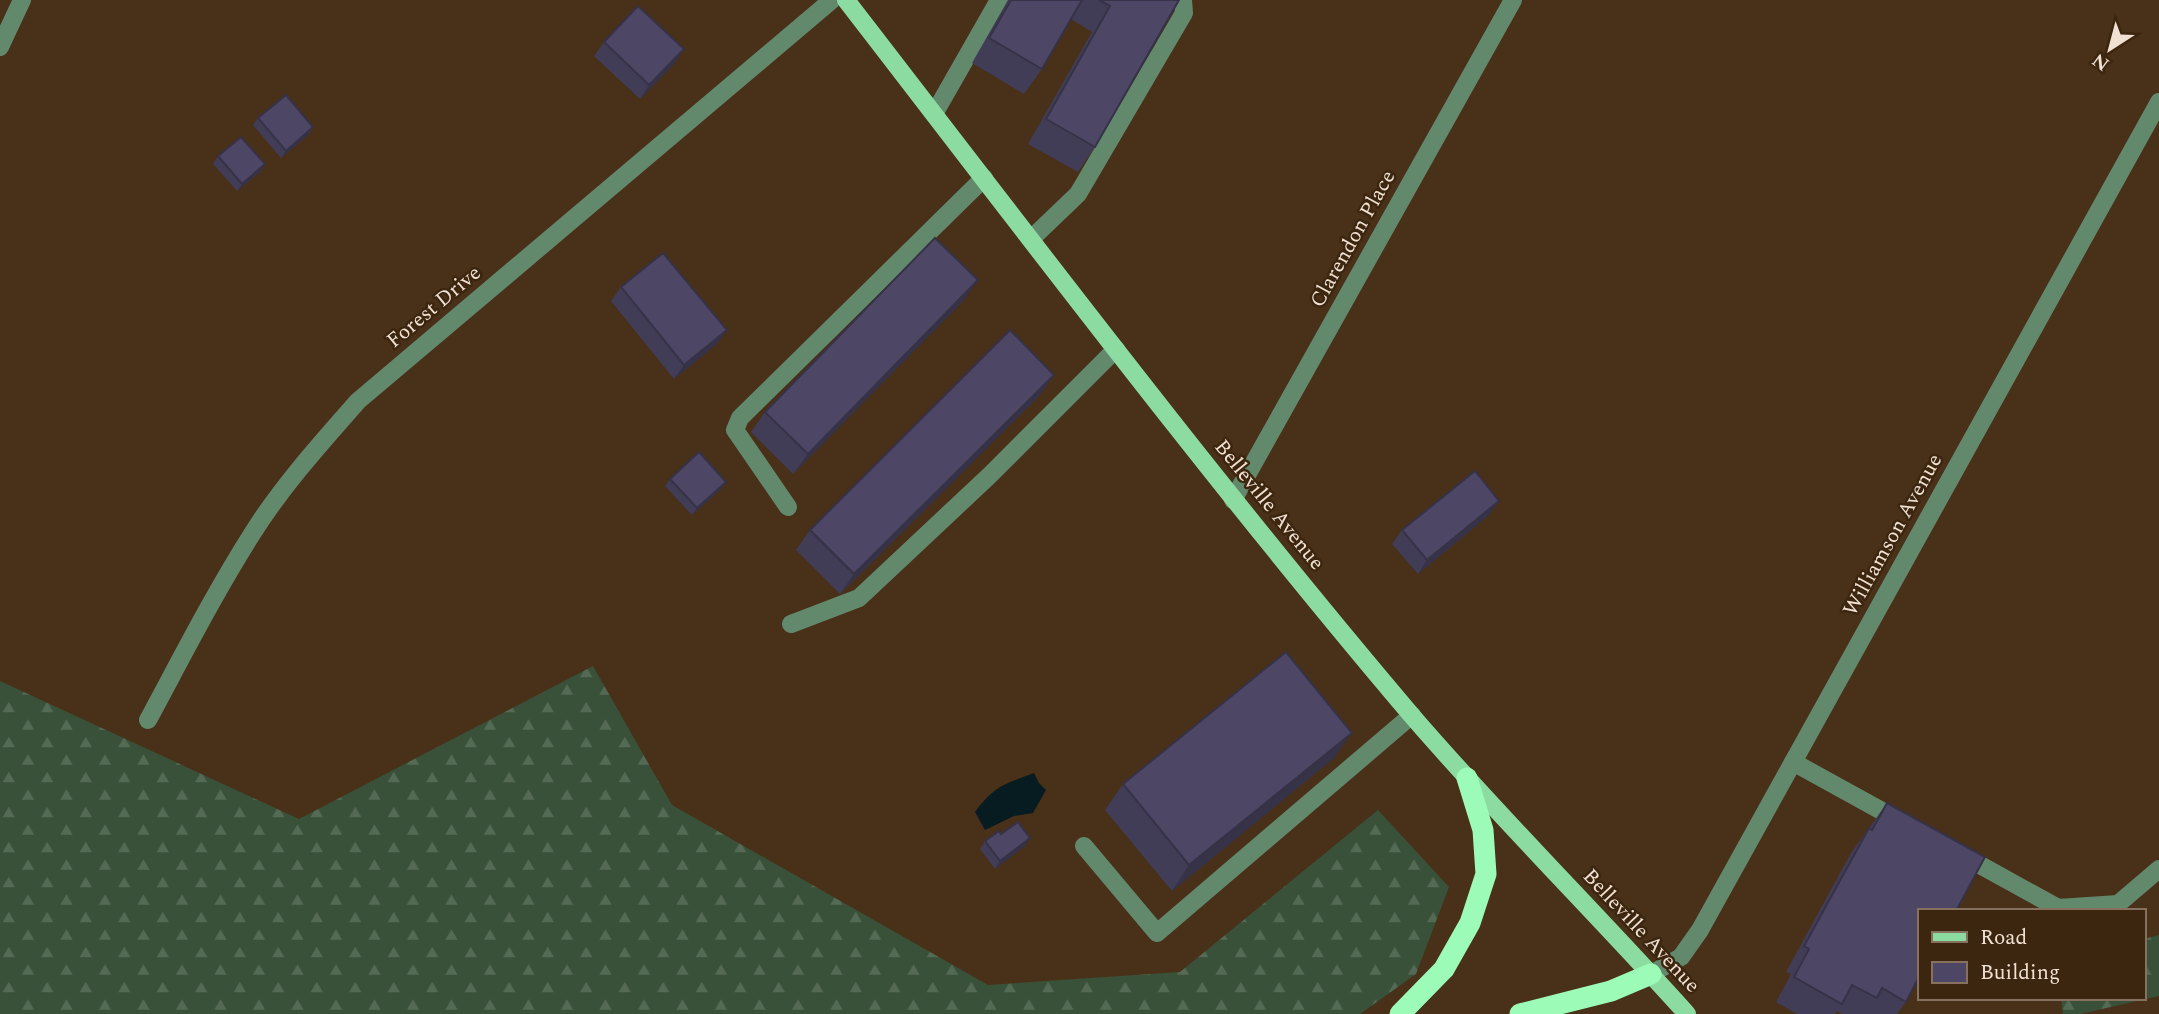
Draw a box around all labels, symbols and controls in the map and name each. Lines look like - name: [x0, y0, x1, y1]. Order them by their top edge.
- north arrow: [2075, 14, 2145, 84]
- text: N: [2086, 45, 2116, 78]
- street label: Clarendon Place: [1302, 164, 1404, 314]
- street label: Forest Drive: [380, 258, 488, 356]
- street label: Belleville Avenue: [1206, 433, 1332, 577]
- street label: Williamson Avenue: [1835, 448, 1951, 622]
- street label: Belleville Avenue: [1575, 861, 1707, 1001]
- legend: [1918, 909, 2145, 1000]
- text: Road: [1980, 922, 2027, 954]
- text: Building: [1980, 957, 2060, 989]

